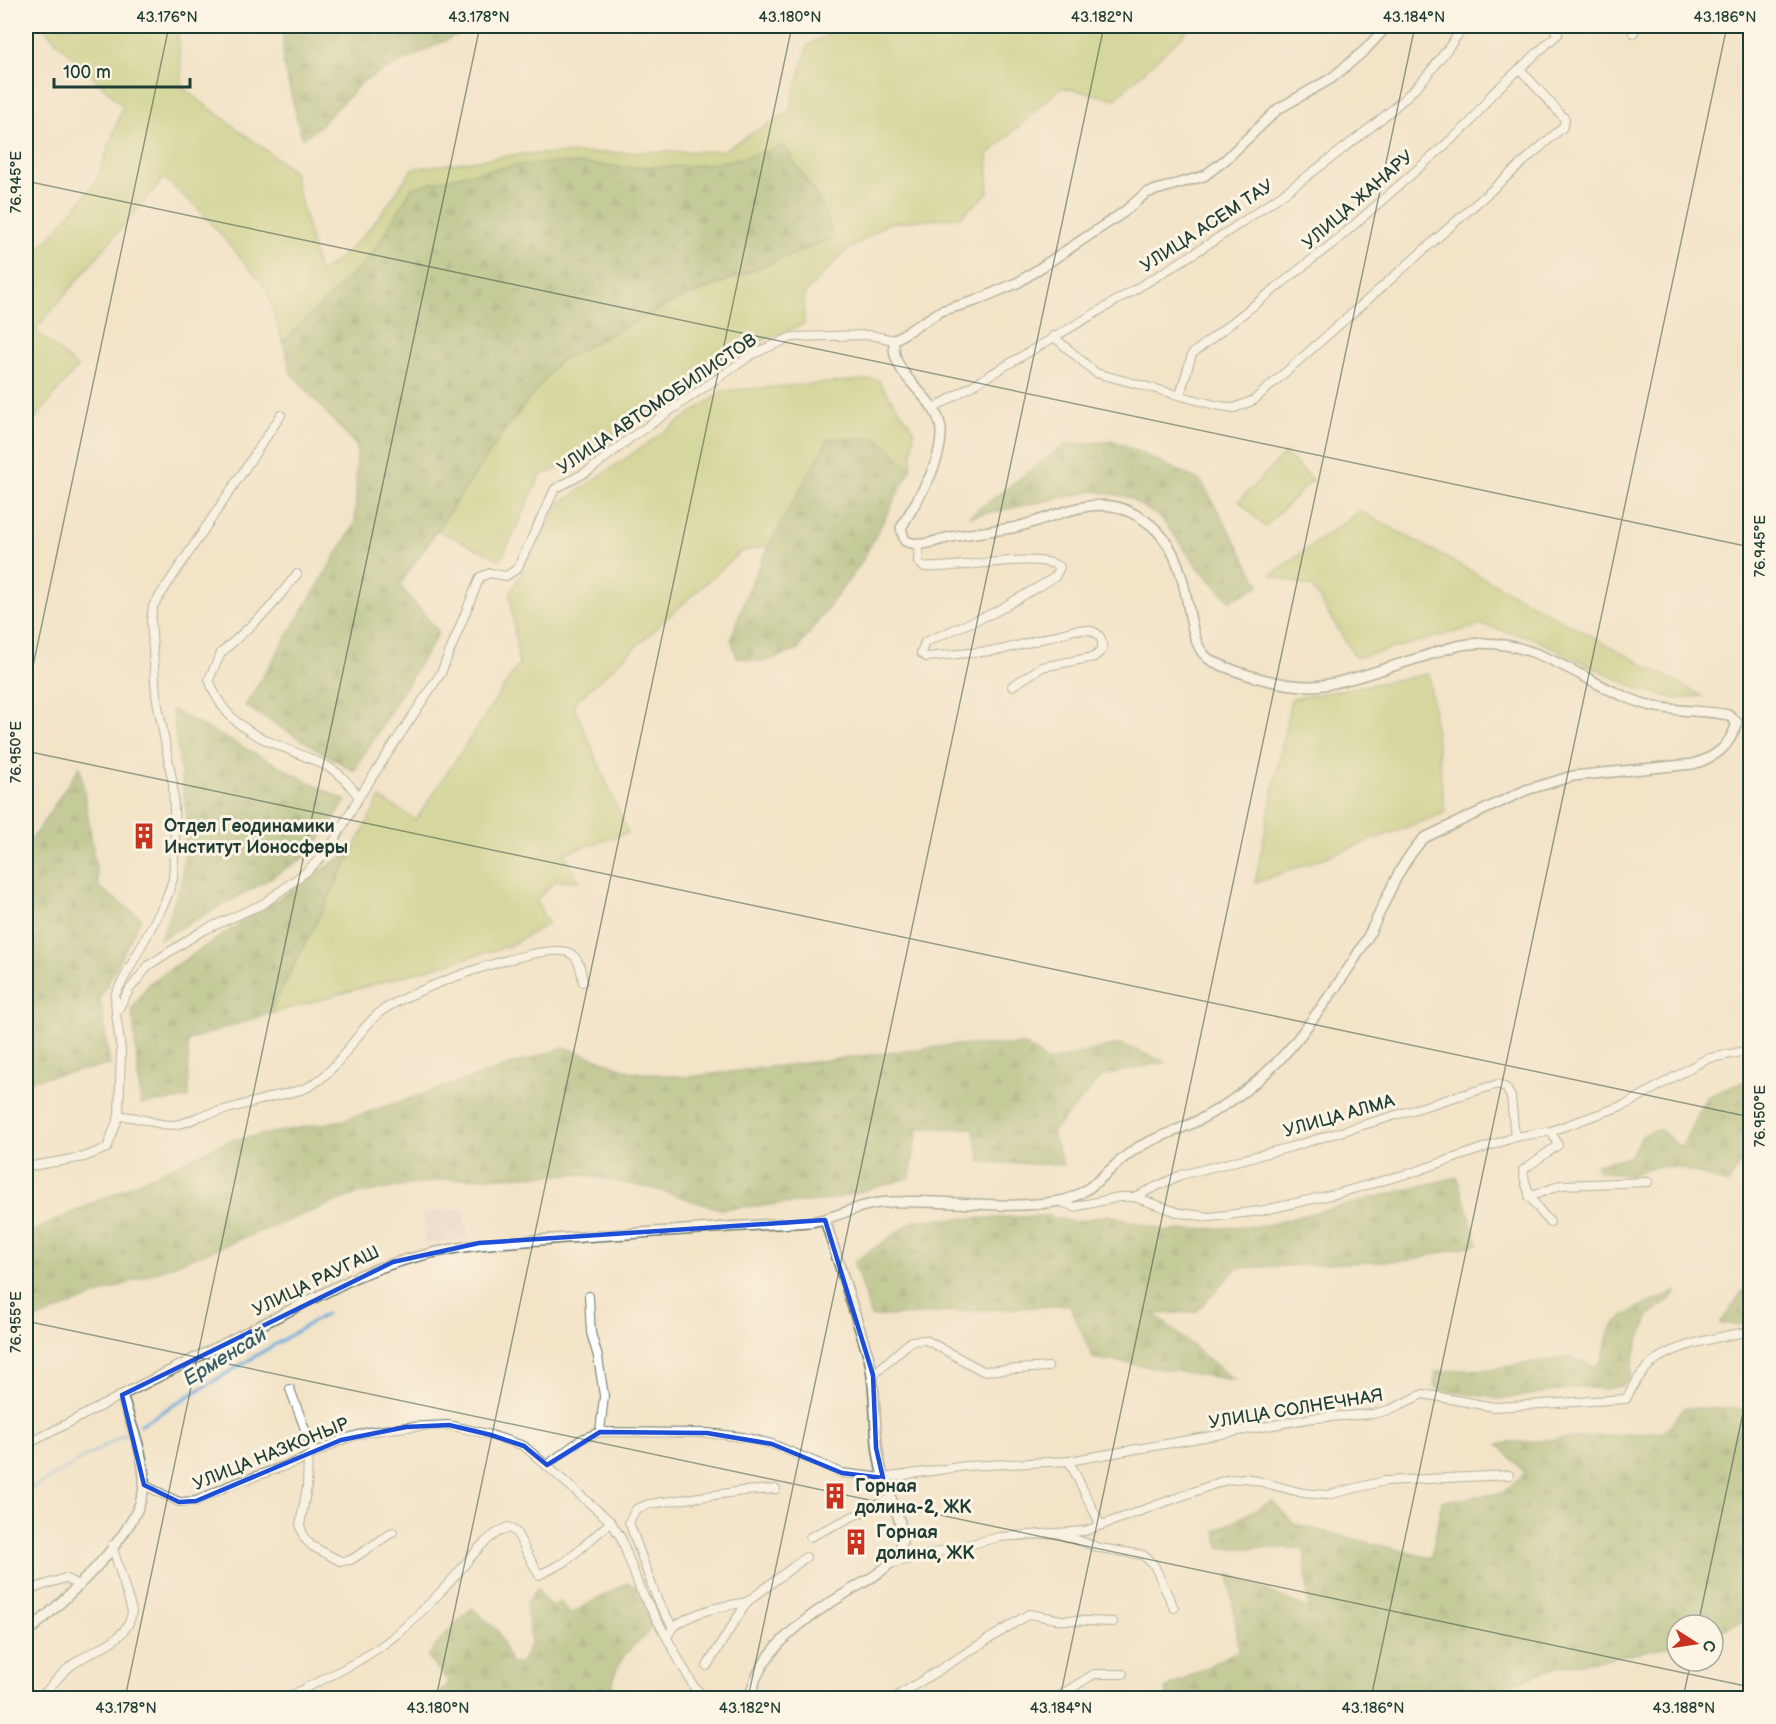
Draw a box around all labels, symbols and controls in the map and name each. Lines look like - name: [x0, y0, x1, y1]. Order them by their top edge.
- text: 43.176°N: [136, 8, 198, 27]
- text: 43.178°N: [448, 8, 510, 27]
- text: 43.180°N: [759, 8, 821, 27]
- text: 43.182°N: [1071, 8, 1133, 27]
- text: 43.184°N: [1383, 8, 1445, 27]
- text: 43.186°N: [1694, 8, 1756, 27]
- scale bar: [54, 51, 190, 89]
- text: 100 m: [63, 62, 111, 83]
- street label: УЛИЦА ЖАНАРУ: [1298, 146, 1418, 254]
- text: 76.945°E: [7, 151, 26, 213]
- street label: УЛИЦА АСЕМ ТАУ: [1137, 175, 1277, 277]
- street label: УЛИЦА АВТОМОБИЛИСТОВ: [554, 329, 760, 479]
- text: 76.945°E: [1751, 515, 1770, 577]
- text: 76.950°E: [7, 721, 26, 783]
- place label: Отдел Геодинамики Институт Ионосферы: [164, 816, 348, 858]
- building icon: Отдел Геодинамики Институт Ионосферы: [129, 821, 159, 851]
- text: 76.950°E: [1751, 1085, 1770, 1147]
- street label: УЛИЦА АЛМА: [1281, 1090, 1397, 1142]
- street label: УЛИЦА РАУГАШ: [249, 1241, 383, 1321]
- text: 76.955°E: [7, 1291, 26, 1353]
- water label: Ерменсай: [179, 1322, 272, 1391]
- street label: УЛИЦА СОЛНЕЧНАЯ: [1207, 1385, 1385, 1433]
- street label: УЛИЦА НАЗКОНЫР: [190, 1413, 352, 1495]
- place label: Горная долина-2, ЖК: [854, 1476, 972, 1518]
- building icon: Горная долина-2, ЖК: [820, 1481, 850, 1511]
- place label: Горная долина, ЖК: [875, 1522, 975, 1564]
- building icon: Горная долина, ЖК: [841, 1527, 871, 1557]
- north arrow: [1665, 1613, 1725, 1673]
- text: С: [1698, 1638, 1719, 1653]
- text: 43.178°N: [95, 1699, 157, 1718]
- text: 43.180°N: [407, 1699, 469, 1718]
- text: 43.182°N: [719, 1699, 781, 1718]
- text: 43.184°N: [1030, 1699, 1092, 1718]
- text: 43.186°N: [1342, 1699, 1404, 1718]
- text: 43.188°N: [1653, 1699, 1715, 1718]

